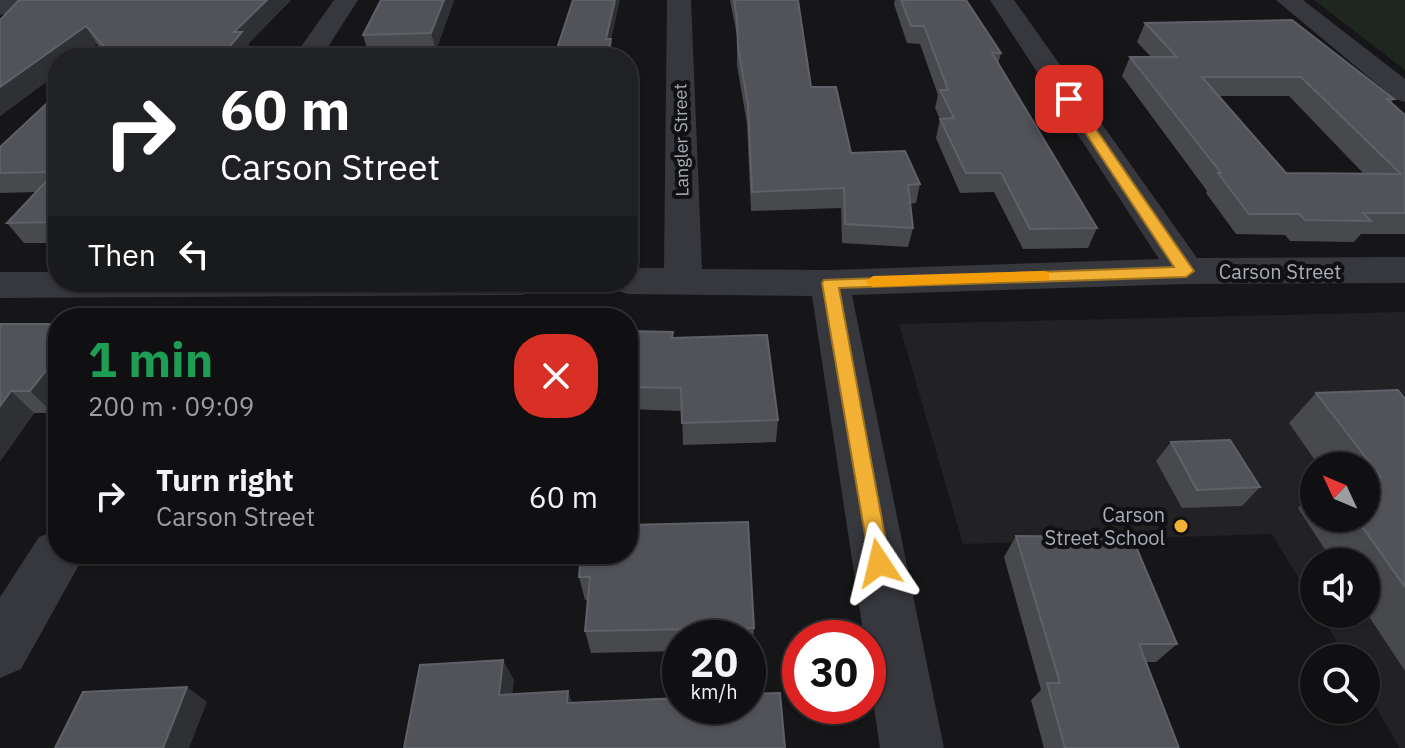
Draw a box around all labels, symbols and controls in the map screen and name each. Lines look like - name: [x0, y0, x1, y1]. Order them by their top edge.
- pin: [1035, 65, 1103, 133]
- text: 60 m: [220, 73, 350, 145]
- icon: arrive: [1047, 77, 1091, 121]
- icon: right: [88, 80, 192, 184]
- street label: Langler Street: [669, 83, 693, 197]
- text: Carson Street: [220, 143, 440, 190]
- icon: left: [172, 232, 216, 276]
- text: Then: [88, 235, 156, 274]
- street label: Carson Street: [1219, 258, 1341, 285]
- text: 1 min: [88, 328, 213, 390]
- button: close: [514, 334, 598, 418]
- text: 200 m · 09:09: [88, 389, 254, 423]
- north arrow: [1300, 452, 1380, 532]
- map controls: [1300, 452, 1380, 724]
- text: Turn right: [156, 460, 294, 499]
- icon: right: [88, 474, 132, 518]
- text: 60 m: [529, 477, 598, 516]
- text: Carson Street: [156, 499, 315, 533]
- place label: Carson Street School: [1045, 501, 1165, 551]
- marker: Carson Street School: [1172, 517, 1190, 535]
- position arrow: [837, 521, 921, 605]
- button: sound: [1300, 548, 1380, 628]
- speed limit sign: 30: [782, 620, 886, 724]
- text: 20: [690, 636, 738, 688]
- button: search: [1300, 644, 1380, 724]
- text: km/h: [690, 678, 738, 705]

